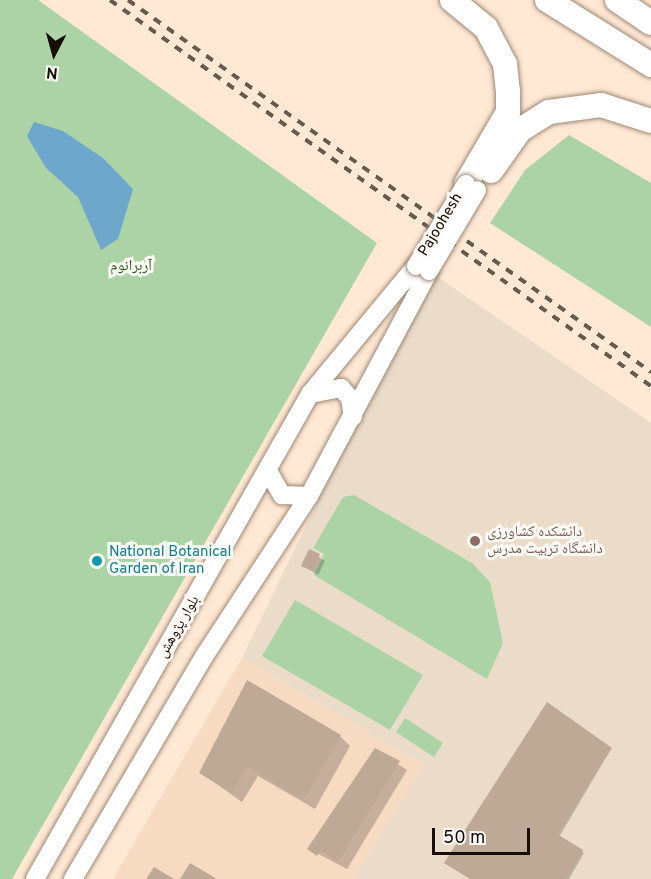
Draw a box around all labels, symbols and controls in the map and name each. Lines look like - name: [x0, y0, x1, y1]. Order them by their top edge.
- north arrow: [24, 24, 84, 84]
- text: N: [45, 61, 59, 82]
- street label: Pajoohesh: [415, 190, 467, 260]
- park label: آربرانوم: [110, 258, 152, 276]
- place label: دانشکده کشاورزی دانشگاه تربیت مدرس: [487, 523, 603, 558]
- marker: دانشکده کشاورزی دانشگاه تربیت مدرس: [468, 534, 482, 548]
- place label: National Botanical Garden of Iran: [109, 543, 231, 578]
- marker: National Botanical Garden of Iran: [90, 554, 104, 568]
- street label: بلوار پژوهش: [154, 593, 204, 661]
- scale bar: [435, 816, 532, 854]
- text: 50 m: [443, 827, 485, 850]

